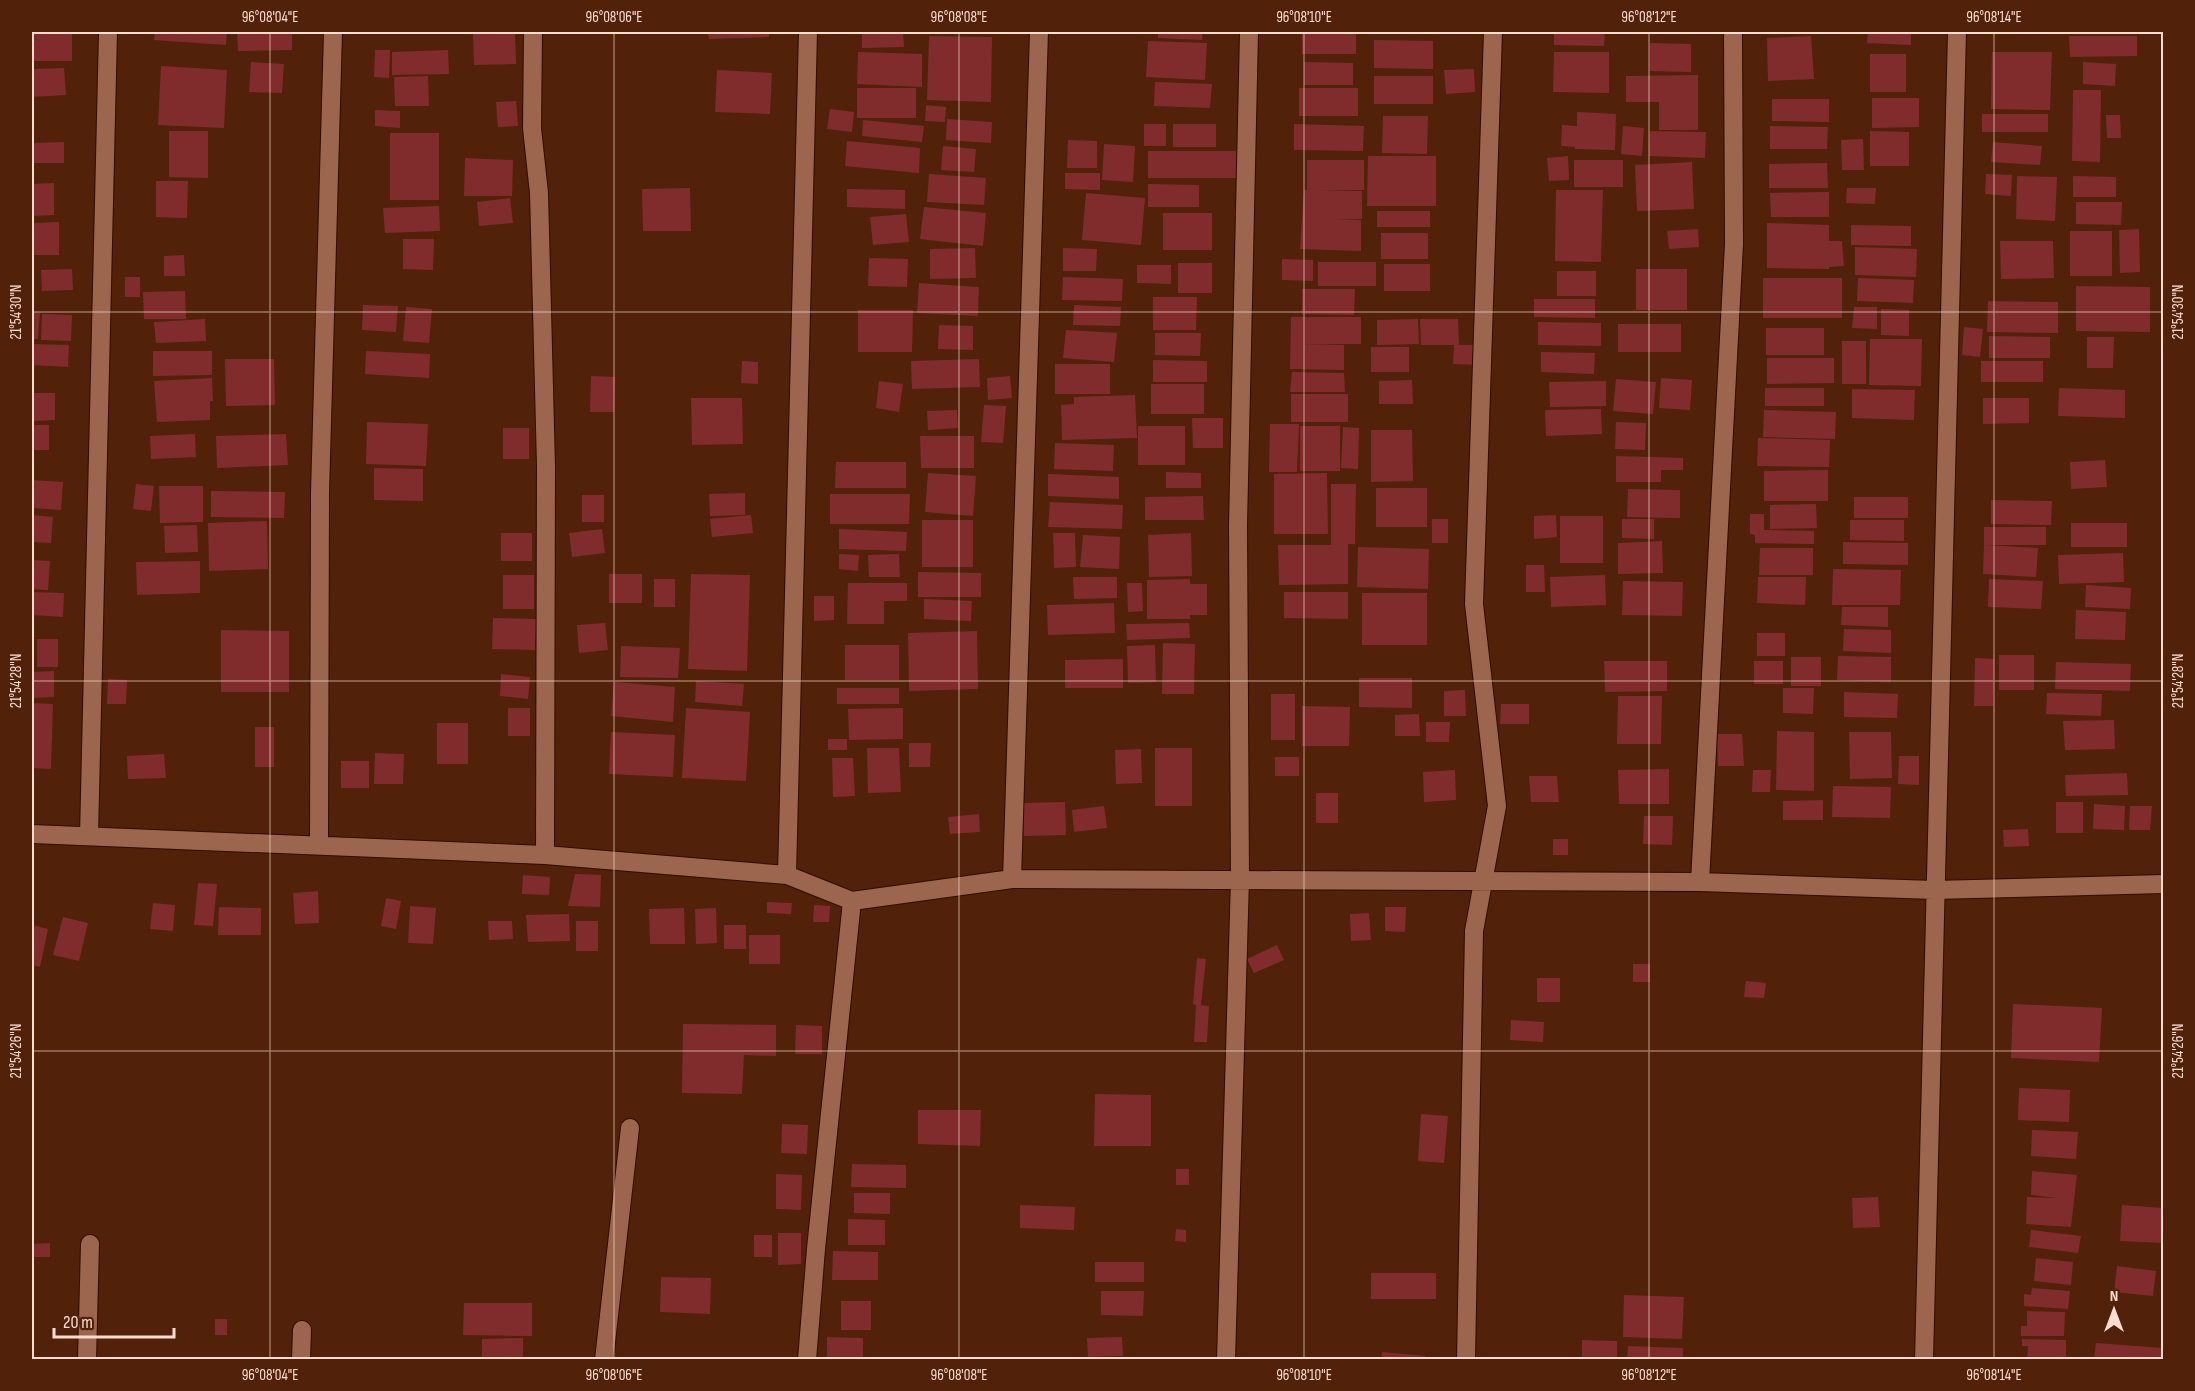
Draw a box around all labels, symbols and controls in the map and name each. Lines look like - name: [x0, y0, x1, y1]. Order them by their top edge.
- text: 96°08'04"E: [242, 8, 298, 27]
- text: 96°08'06"E: [585, 8, 643, 27]
- text: 96°08'08"E: [931, 8, 987, 27]
- text: 96°08'10"E: [1276, 8, 1332, 27]
- text: 96°08'12"E: [1621, 8, 1677, 27]
- text: 96°08'14"E: [1966, 8, 2022, 27]
- text: 21°54'30"N: [7, 285, 26, 339]
- text: 21°54'30"N: [2169, 285, 2188, 339]
- text: 21°54'28"N: [7, 654, 26, 708]
- text: 21°54'28"N: [2169, 654, 2188, 708]
- text: 21°54'26"N: [7, 1024, 26, 1078]
- text: 21°54'26"N: [2169, 1024, 2188, 1078]
- north arrow: [2084, 1280, 2144, 1340]
- text: N: [2110, 1287, 2118, 1306]
- scale bar: [54, 1301, 174, 1339]
- text: 20 m: [63, 1312, 93, 1333]
- text: 96°08'04"E: [242, 1366, 298, 1385]
- text: 96°08'06"E: [585, 1366, 643, 1385]
- text: 96°08'08"E: [931, 1366, 987, 1385]
- text: 96°08'10"E: [1276, 1366, 1332, 1385]
- text: 96°08'12"E: [1621, 1366, 1677, 1385]
- text: 96°08'14"E: [1966, 1366, 2022, 1385]

